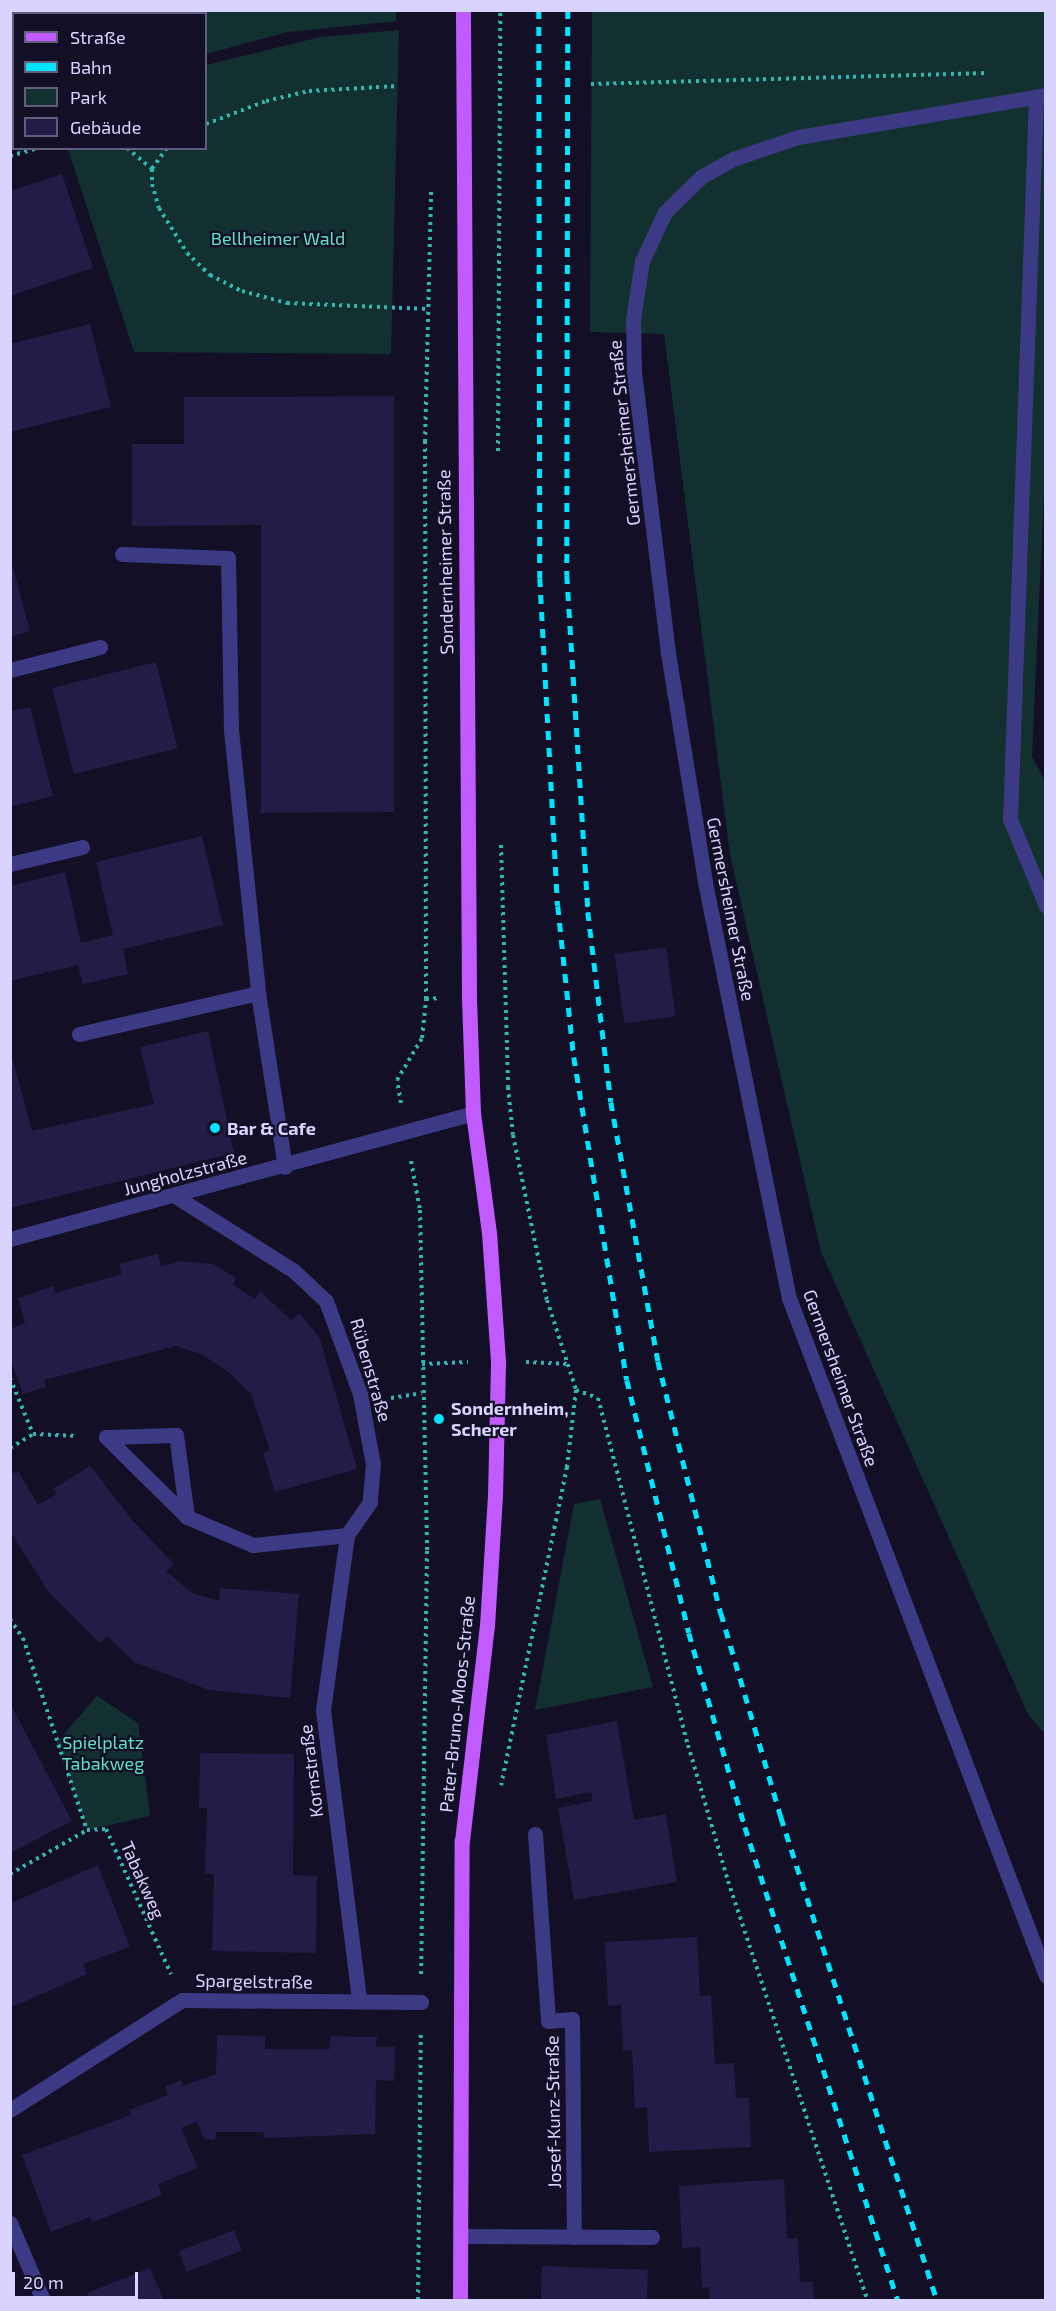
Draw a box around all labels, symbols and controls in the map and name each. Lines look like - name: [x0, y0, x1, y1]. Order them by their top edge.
- legend: [12, 12, 207, 150]
- text: Straße: [70, 26, 126, 48]
- text: Bahn: [70, 56, 112, 78]
- text: Park: [70, 86, 107, 108]
- text: Gebäude: [70, 116, 141, 138]
- park label: Bellheimer Wald: [210, 227, 346, 249]
- street label: Germersheimer Straße: [603, 339, 645, 527]
- street label: Sondernheimer Straße: [433, 469, 457, 655]
- street label: Germersheimer Straße: [703, 815, 759, 1003]
- place label: Bar & Cafe: [227, 1117, 316, 1139]
- marker: Bar & Cafe: [208, 1121, 222, 1135]
- street label: Jungholzstraße: [121, 1146, 249, 1200]
- street label: Germersheimer Straße: [799, 1286, 883, 1470]
- street label: Rübenstraße: [346, 1316, 396, 1424]
- place label: Sondernheim, Scherer: [451, 1398, 569, 1440]
- marker: Sondernheim, Scherer: [432, 1412, 446, 1426]
- street label: Pater-Bruno-Moos-Straße: [435, 1595, 479, 1813]
- street label: Kornstraße: [295, 1723, 327, 1819]
- park label: Spielplatz Tabakweg: [62, 1732, 144, 1774]
- street label: Tabakweg: [116, 1838, 170, 1922]
- street label: Spargelstraße: [195, 1969, 313, 1993]
- street label: Josef-Kunz-Straße: [541, 2035, 565, 2189]
- scale bar: [15, 2260, 141, 2298]
- text: 20 m: [23, 2271, 64, 2293]

